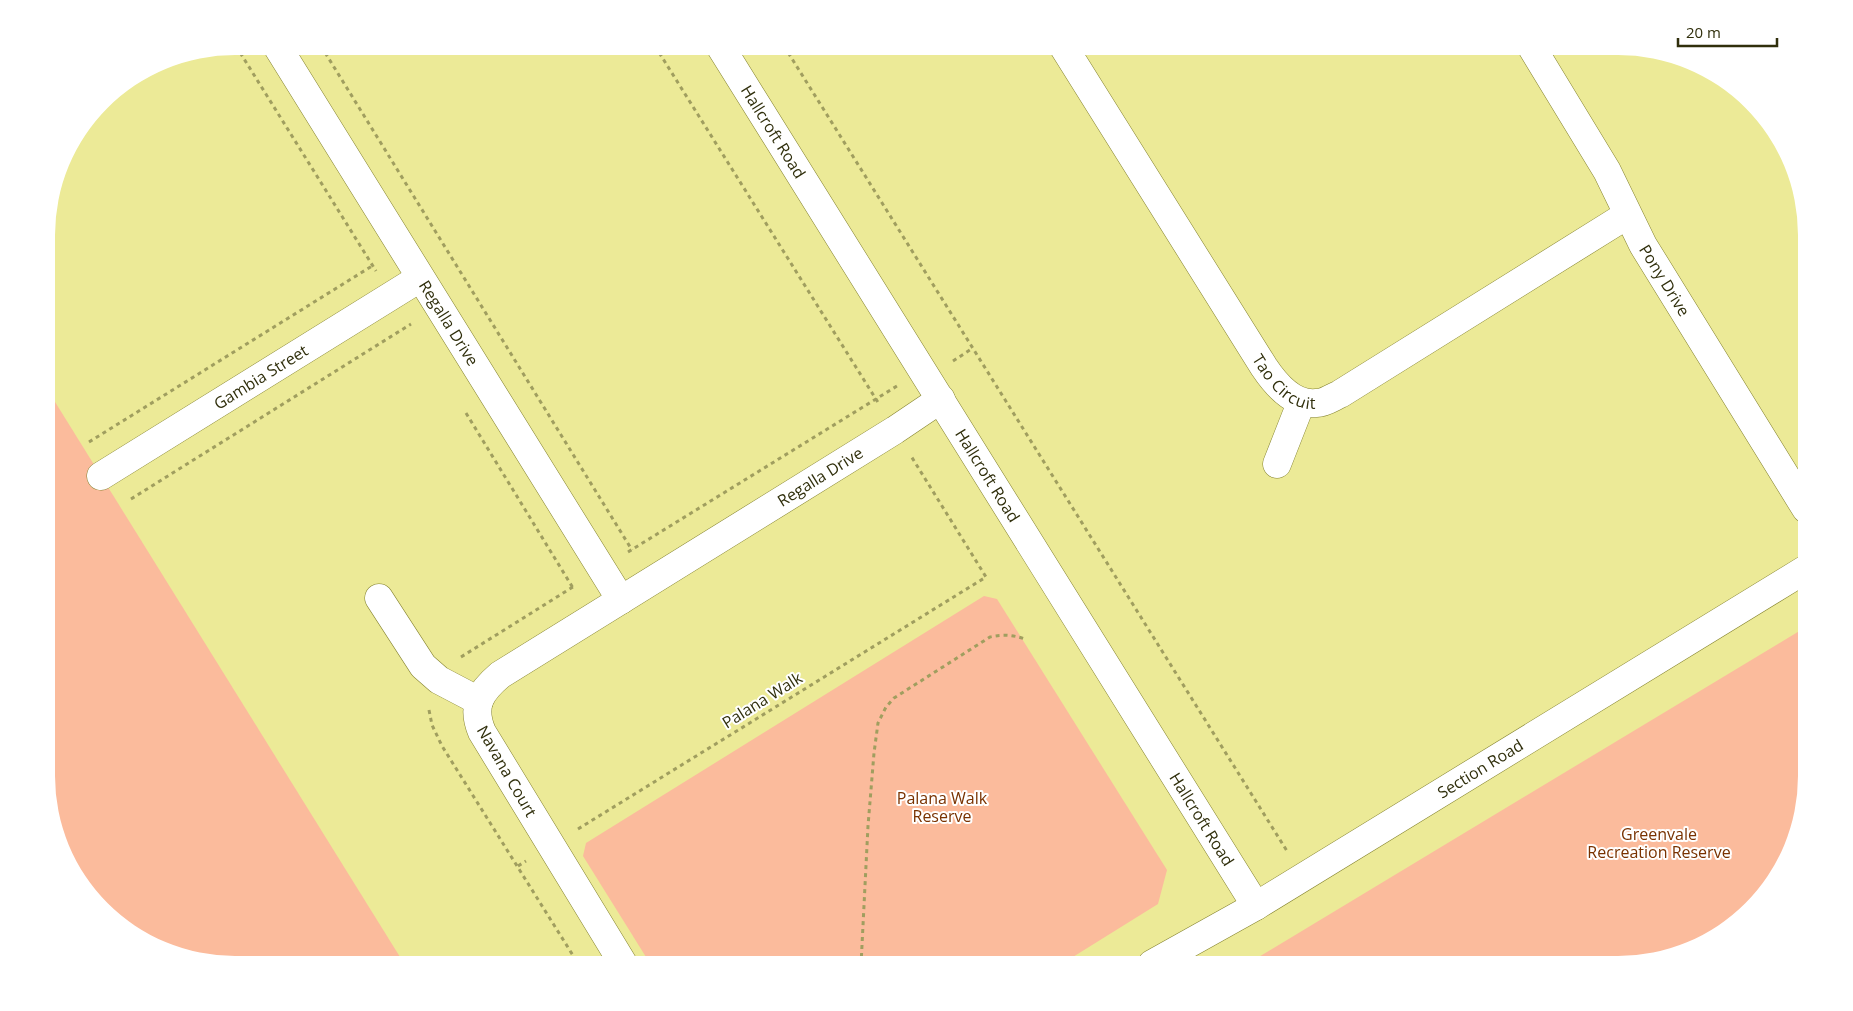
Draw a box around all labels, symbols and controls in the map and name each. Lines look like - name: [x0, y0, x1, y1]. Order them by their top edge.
- scale bar: [1678, 15, 1777, 47]
- text: 20 m: [1686, 22, 1721, 42]
- street label: Hallcroft Road: [736, 81, 811, 183]
- street label: Pony Drive: [1634, 240, 1695, 320]
- street label: Regalla Drive: [414, 276, 484, 370]
- street label: Gambia Street: [210, 339, 312, 414]
- street label: Tao Circuit: [1248, 350, 1316, 414]
- street label: Hallcroft Road: [950, 425, 1025, 526]
- street label: Regalla Drive: [773, 442, 867, 511]
- street label: Palana Walk: [718, 666, 807, 733]
- street label: Navana Court: [472, 721, 542, 821]
- street label: Section Road: [1433, 734, 1527, 803]
- street label: Hallcroft Road: [1164, 768, 1239, 870]
- park label: Palana Walk Reserve: [897, 787, 988, 827]
- park label: Greenvale Recreation Reserve: [1587, 823, 1731, 863]

